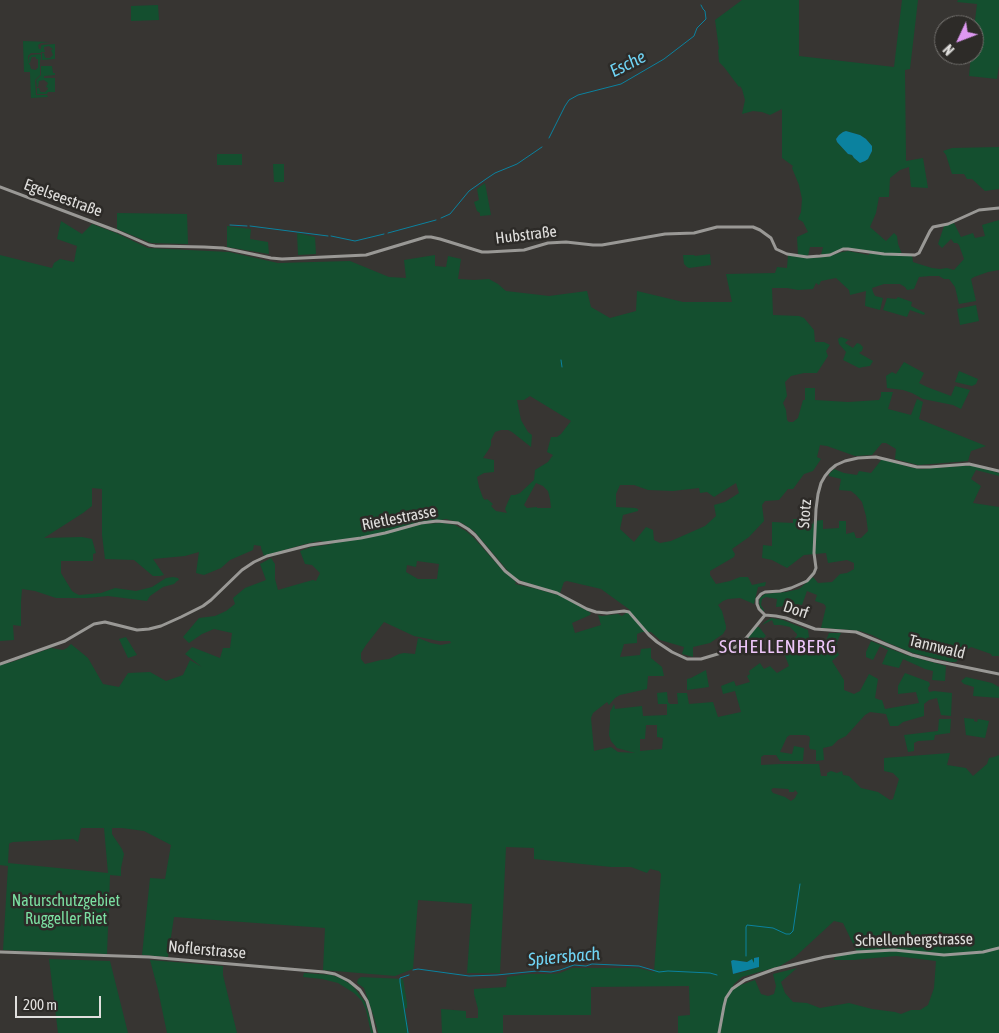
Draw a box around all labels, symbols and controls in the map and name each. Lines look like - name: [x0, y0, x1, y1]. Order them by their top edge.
- north arrow: [934, 15, 984, 65]
- text: N: [940, 41, 957, 58]
- water label: Esche: [606, 46, 650, 82]
- street label: Egelseestraße: [21, 175, 105, 221]
- street label: Hubstraße: [494, 222, 558, 248]
- street label: Stotz: [794, 499, 816, 529]
- street label: Rietlestrasse: [360, 501, 438, 535]
- street label: Dorf: [781, 597, 811, 623]
- street label: Tannwald: [907, 631, 967, 663]
- district label: SCHELLENBERG: [717, 636, 839, 658]
- park label: Naturschutzgebiet Ruggeller Riet: [12, 891, 120, 929]
- street label: Schellenbergstrasse: [855, 929, 973, 951]
- street label: Noflerstrasse: [167, 937, 247, 963]
- water label: Spiersbach: [527, 943, 601, 971]
- scale bar: [18, 986, 104, 1018]
- text: 200 m: [23, 996, 57, 1013]

